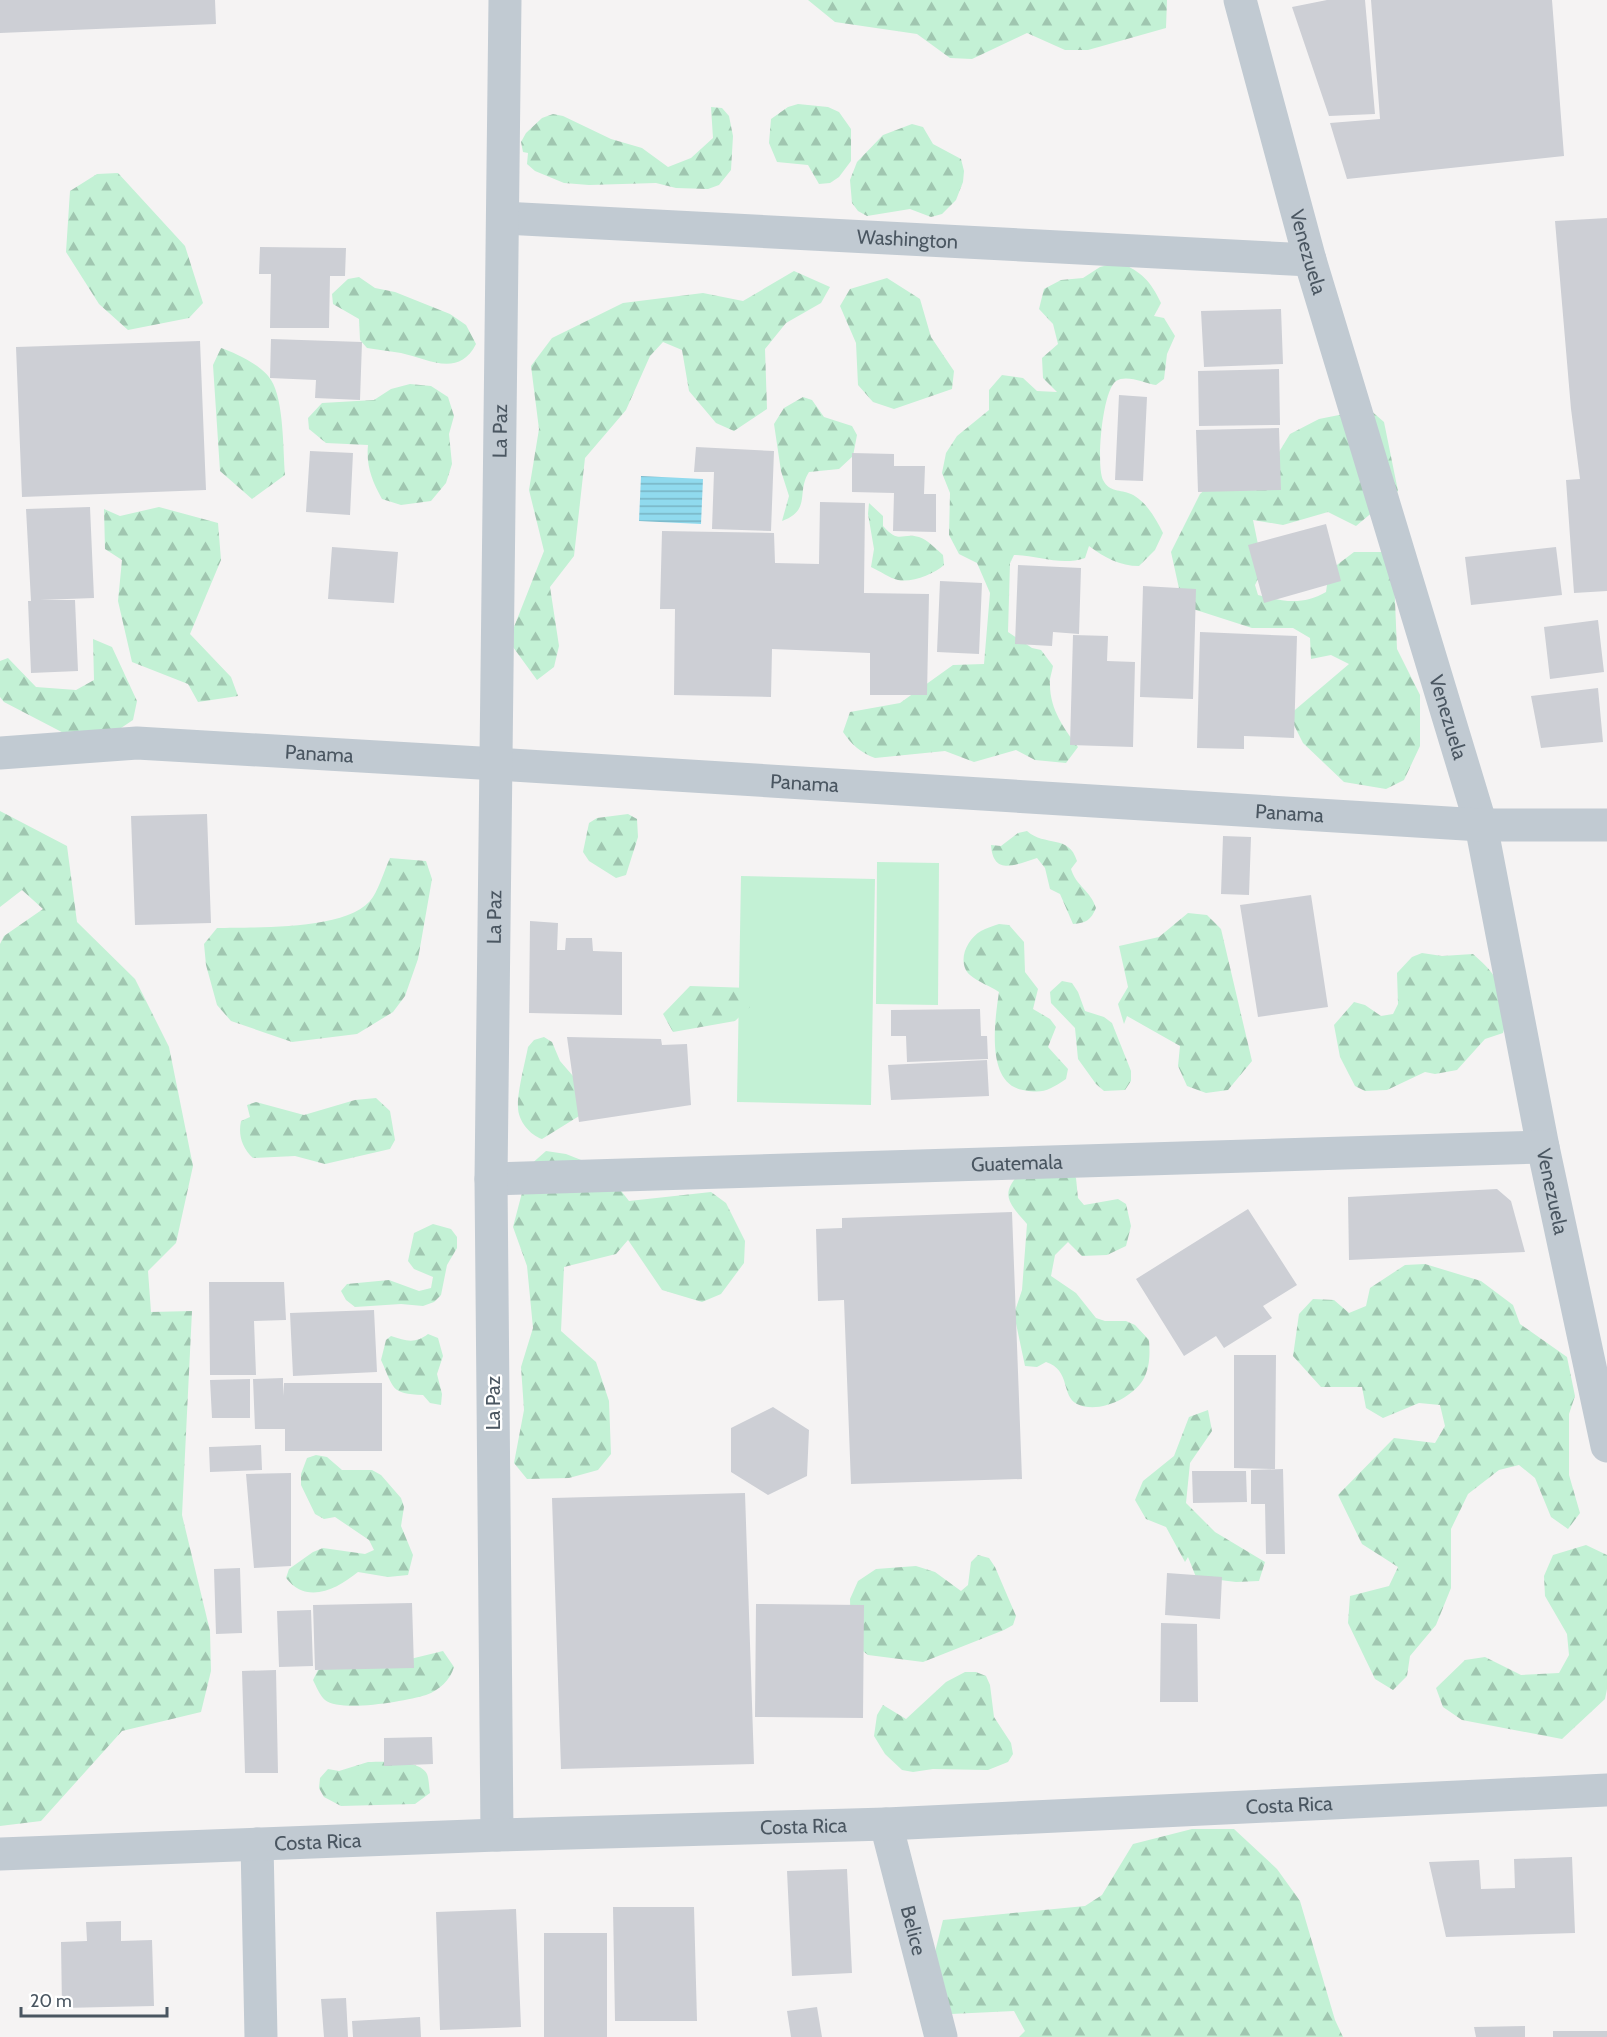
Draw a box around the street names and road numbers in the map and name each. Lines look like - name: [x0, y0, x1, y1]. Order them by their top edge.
- street label: Venezuela: [1285, 207, 1332, 298]
- street label: Washington: [856, 224, 959, 254]
- street label: La Paz: [488, 404, 512, 458]
- street label: Venezuela: [1424, 672, 1473, 763]
- street label: Panama: [284, 740, 355, 768]
- street label: Panama: [769, 769, 840, 797]
- street label: Panama: [1254, 799, 1325, 827]
- street label: La Paz: [482, 890, 506, 944]
- street label: Venezuela: [1532, 1146, 1573, 1237]
- street label: Guatemala: [971, 1150, 1063, 1176]
- street label: La Paz: [481, 1376, 505, 1430]
- street label: Costa Rica: [1245, 1791, 1333, 1819]
- street label: Costa Rica: [760, 1813, 848, 1840]
- street label: Costa Rica: [274, 1828, 362, 1856]
- street label: Belice: [896, 1903, 931, 1958]

